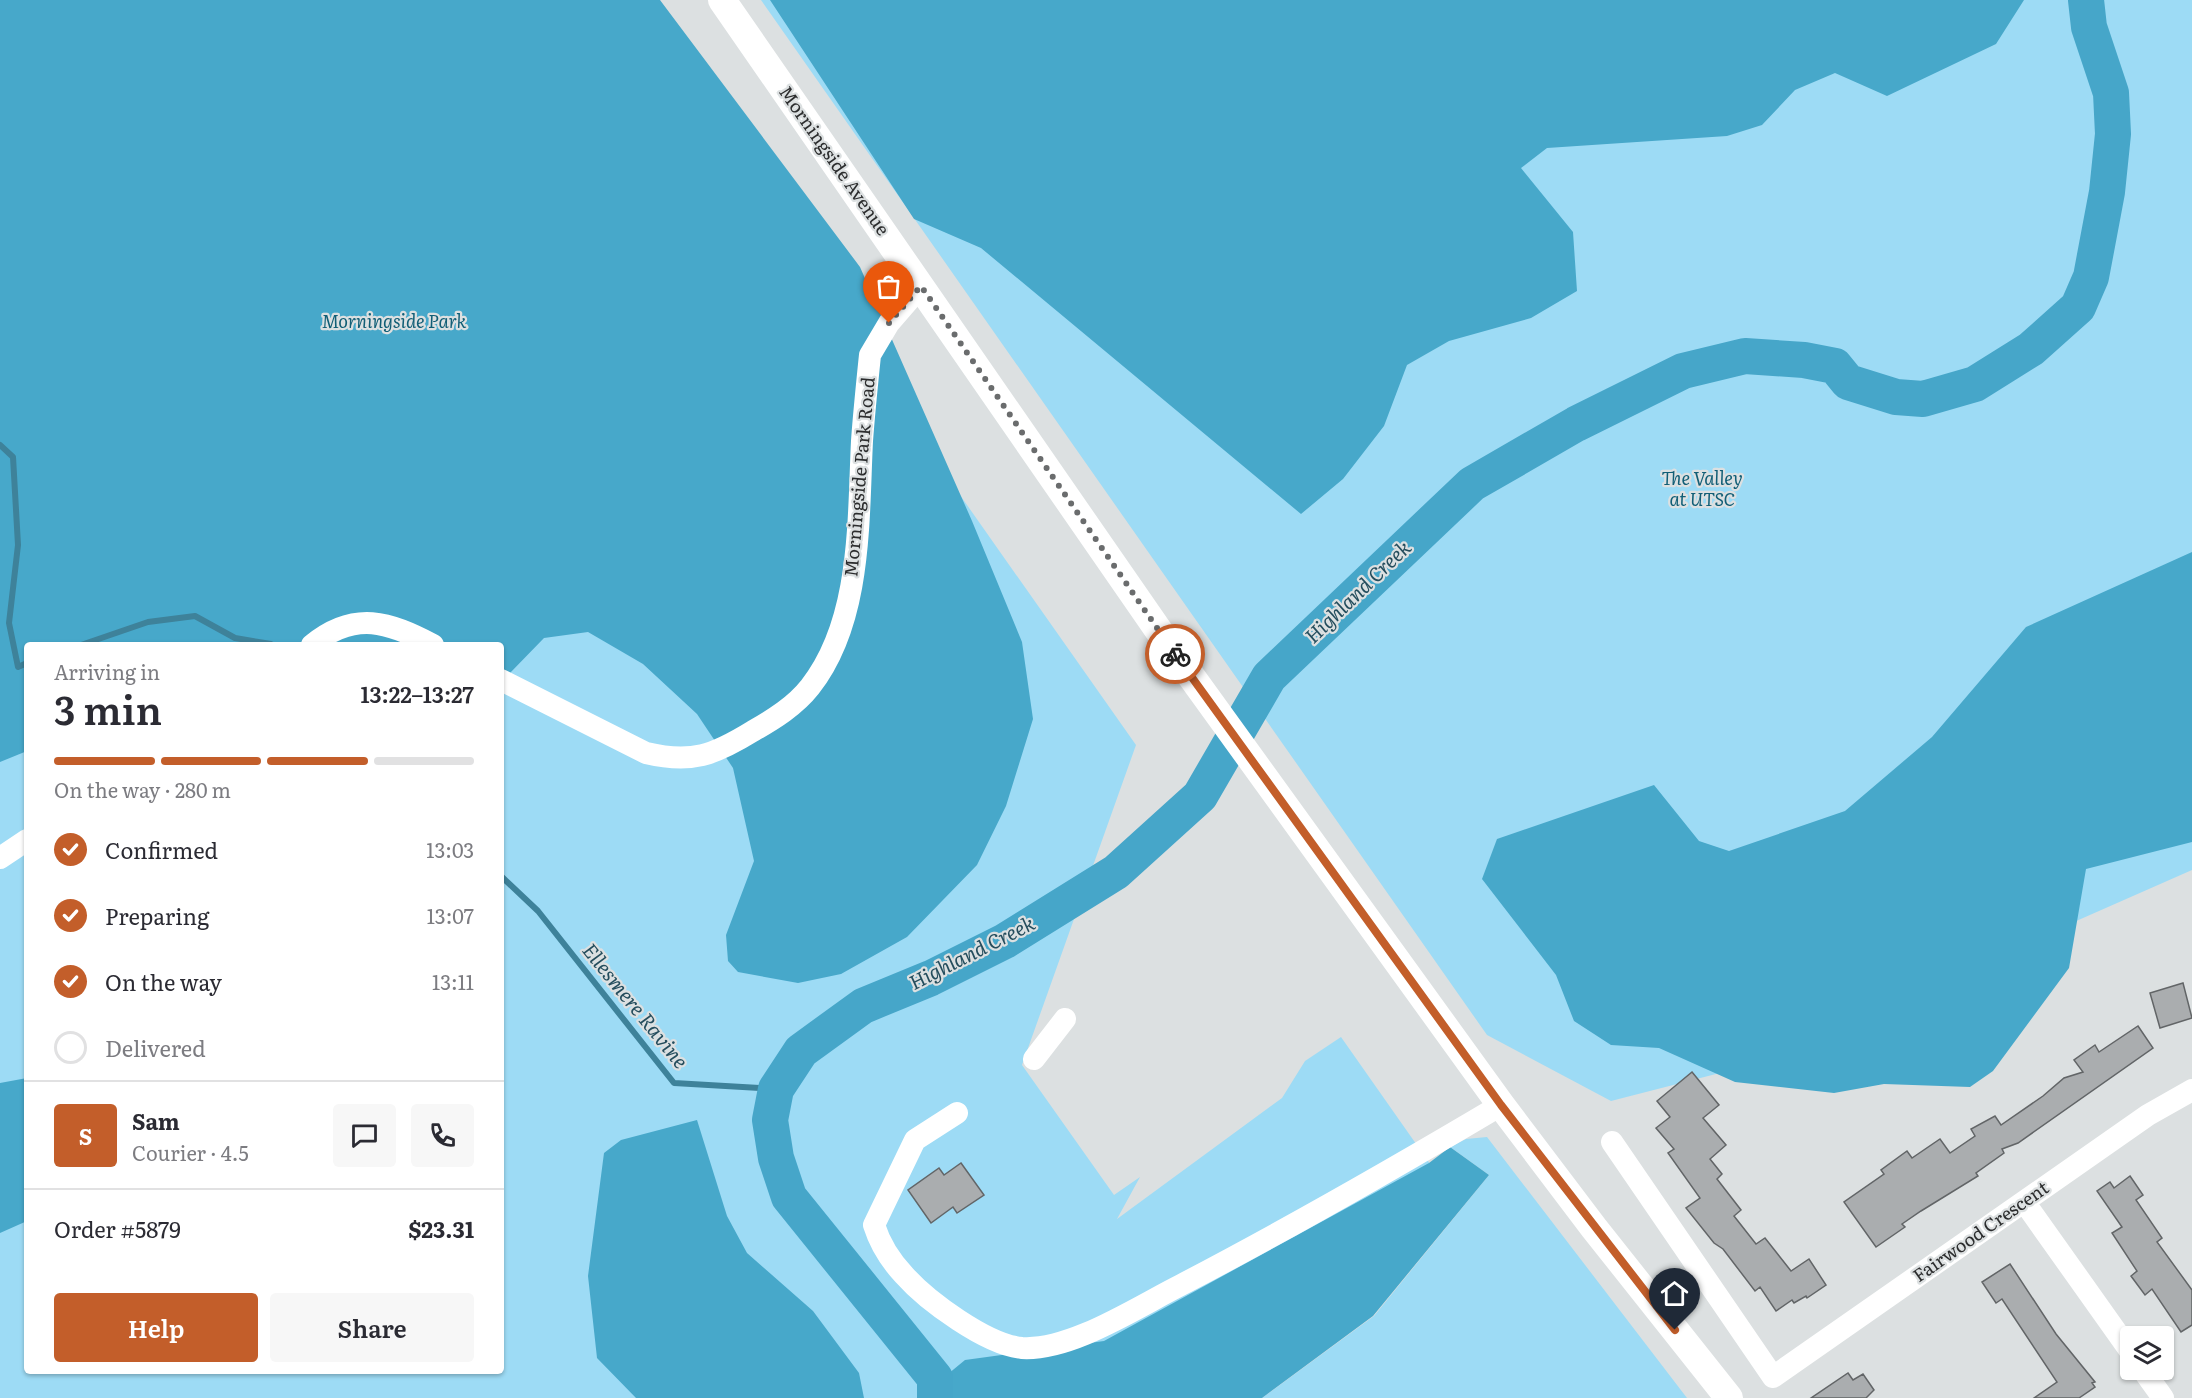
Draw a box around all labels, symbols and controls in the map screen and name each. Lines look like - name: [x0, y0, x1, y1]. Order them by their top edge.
- street label: Morningside Avenue: [773, 80, 897, 240]
- pin: [863, 261, 914, 323]
- icon: bag: [872, 270, 905, 303]
- park label: Morningside Park: [322, 307, 466, 334]
- street label: Morningside Park Road: [836, 376, 881, 578]
- park label: The Valley at UTSC: [1661, 464, 1743, 512]
- water label: Highland Creek: [1297, 532, 1416, 649]
- courier: [1145, 624, 1205, 684]
- icon: bike: [1159, 638, 1192, 671]
- text: Arriving in: [54, 656, 160, 686]
- text: 13:22–13:27: [360, 677, 474, 710]
- text: 3 min: [54, 679, 162, 737]
- text: On the way · 280 m: [54, 774, 231, 804]
- icon: check: [54, 833, 87, 866]
- text: Confirmed: [105, 833, 218, 866]
- text: 13:03: [426, 834, 474, 864]
- icon: check: [54, 899, 87, 932]
- text: Preparing: [105, 899, 209, 932]
- text: 13:07: [427, 900, 474, 930]
- water label: Highland Creek: [903, 907, 1039, 996]
- water label: Ellesmere Ravine: [577, 936, 697, 1074]
- icon: check: [54, 965, 87, 998]
- text: On the way: [105, 965, 222, 998]
- text: 13:11: [432, 966, 474, 996]
- text: Delivered: [105, 1031, 206, 1064]
- text: Sam: [132, 1104, 180, 1137]
- button: chat: [333, 1104, 396, 1167]
- button: phone: [411, 1104, 474, 1167]
- text: S: [79, 1119, 92, 1152]
- text: Courier · 4.5: [132, 1137, 249, 1167]
- street label: Fairwood Crescent: [1907, 1173, 2054, 1288]
- text: Order #5879: [54, 1212, 181, 1245]
- text: $23.31: [408, 1212, 474, 1245]
- pin: [1649, 1268, 1700, 1330]
- icon: home: [1658, 1277, 1691, 1310]
- button: Help: [54, 1293, 258, 1362]
- button: Share: [270, 1293, 474, 1362]
- map controls: [2120, 1326, 2174, 1380]
- button: layers: [2120, 1326, 2174, 1380]

